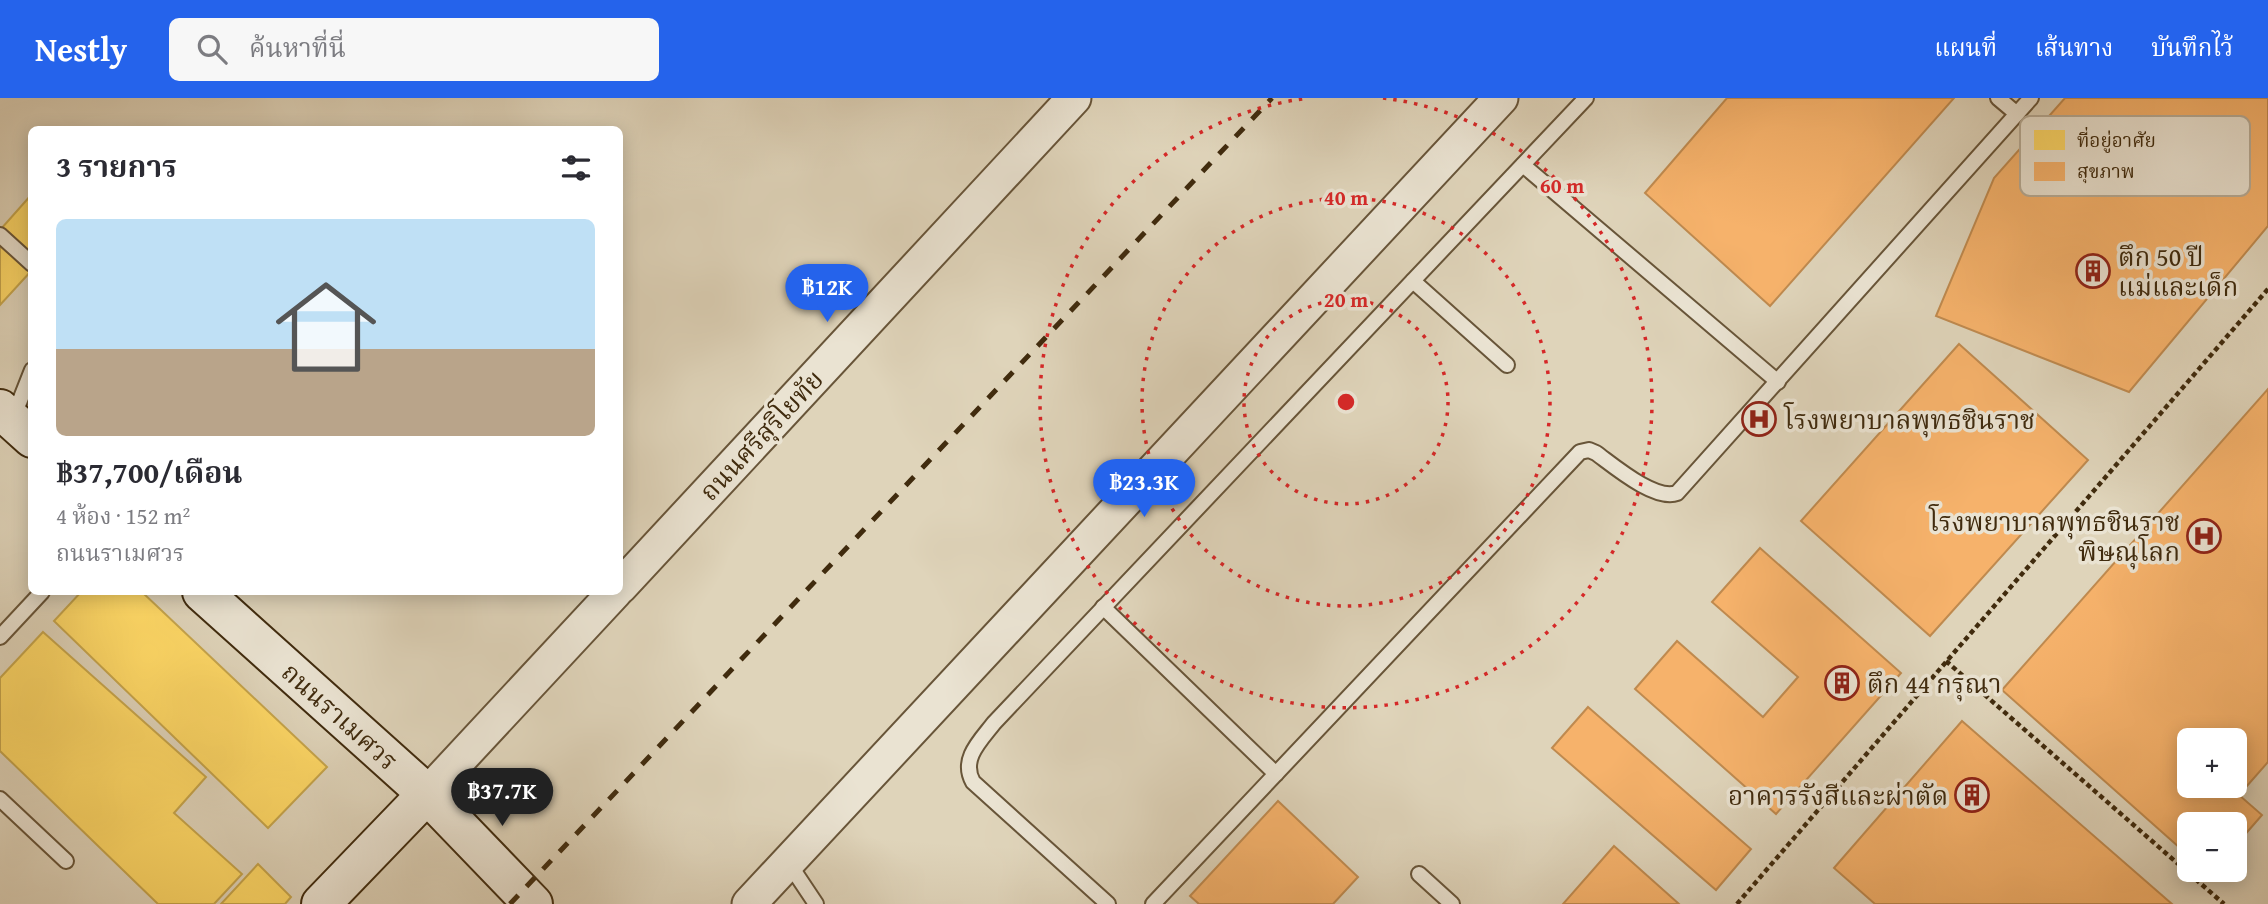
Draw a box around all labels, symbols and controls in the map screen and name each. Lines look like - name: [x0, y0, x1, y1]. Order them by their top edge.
- search box: [169, 18, 659, 81]
- text: Nestly: [35, 25, 127, 73]
- text: ค้นหาที่นี่: [249, 28, 346, 67]
- icon: search: [193, 30, 231, 68]
- text: แผนที่: [1934, 30, 1997, 65]
- text: เส้นทาง: [2035, 30, 2113, 65]
- text: บันทึกไว้: [2151, 30, 2233, 65]
- legend: [2020, 116, 2250, 196]
- text: ที่อยู่อาศัย: [2077, 126, 2156, 154]
- text: 3 รายการ: [56, 144, 177, 188]
- icon: filters: [557, 149, 595, 187]
- text: สุขภาพ: [2077, 157, 2135, 185]
- text: 60 m: [1540, 170, 1584, 201]
- text: 40 m: [1324, 182, 1368, 213]
- place label: ตึก 50 ปี แม่และเด็ก: [2118, 237, 2238, 306]
- building icon: ตึก 50 ปี แม่และเด็ก: [2074, 252, 2112, 290]
- icon: home: [263, 264, 389, 390]
- pin: ฿12K: [786, 264, 868, 324]
- text: ฿12K: [801, 270, 853, 303]
- text: 20 m: [1324, 284, 1368, 315]
- street label: ถนนศรีสุริโยทัย: [690, 361, 832, 509]
- centre of rings: [1334, 390, 1358, 414]
- hospital icon: โรงพยาบาลพุทธชินราช: [1740, 400, 1778, 438]
- place label: โรงพยาบาลพุทธชินราช: [1783, 400, 2035, 439]
- text: ฿37,700/เดือน: [56, 450, 243, 494]
- pin: ฿23.3K: [1087, 460, 1201, 519]
- text: ฿23.3K: [1109, 465, 1179, 498]
- text: 4 ห้อง · 152 m²: [56, 499, 190, 532]
- place label: โรงพยาบาลพุทธชินราช พิษณุโลก: [1928, 502, 2180, 571]
- hospital icon: โรงพยาบาลพุทธชินราช พิษณุโลก: [2185, 517, 2223, 555]
- text: ถนนราเมศวร: [56, 536, 184, 569]
- street label: ถนนราเมศวร: [273, 653, 407, 779]
- building icon: ตึก 44 กรุณา: [1823, 664, 1861, 702]
- place label: ตึก 44 กรุณา: [1867, 664, 2001, 703]
- map controls: [2177, 728, 2247, 882]
- button: +: [2177, 728, 2247, 798]
- pin: ฿37.7K: [445, 768, 559, 828]
- text: ฿37.7K: [467, 774, 537, 807]
- place label: อาคารรังสีและผ่าตัด: [1728, 776, 1948, 815]
- building icon: อาคารรังสีและผ่าตัด: [1953, 776, 1991, 814]
- button: −: [2177, 812, 2247, 882]

